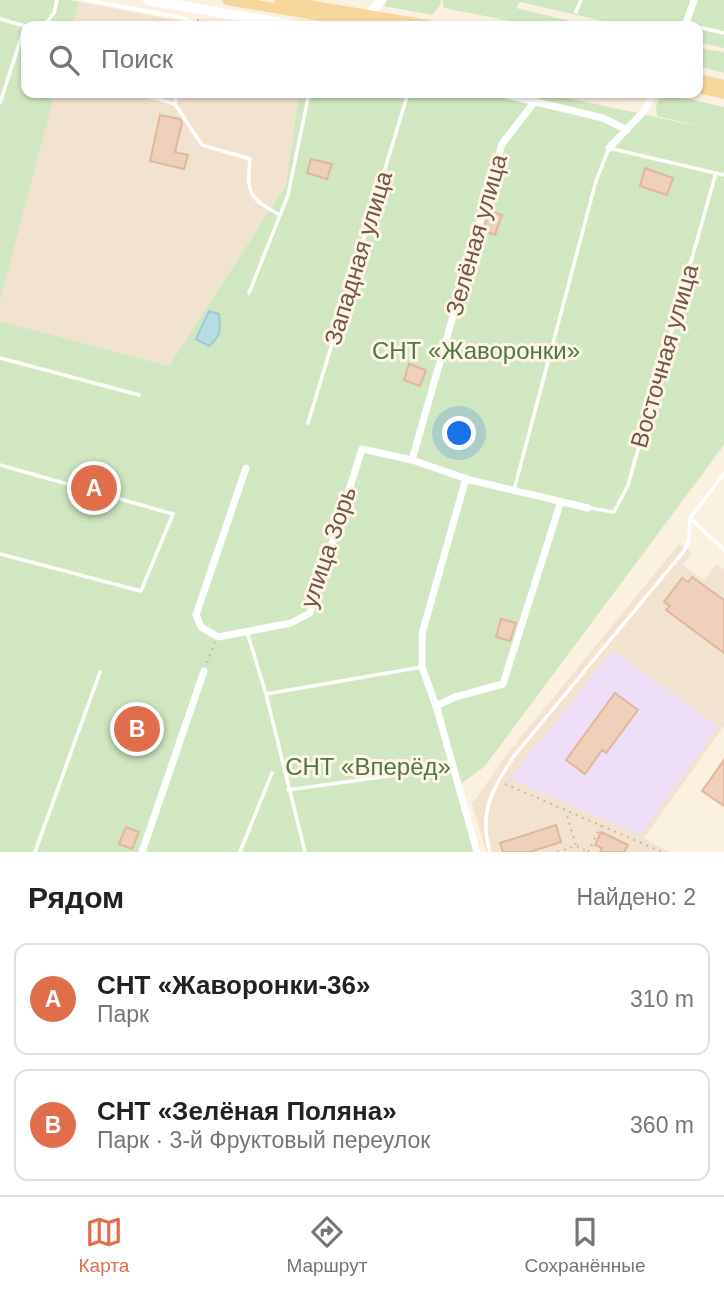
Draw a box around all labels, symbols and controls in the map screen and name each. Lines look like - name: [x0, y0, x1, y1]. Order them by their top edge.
- search box: [21, 21, 703, 98]
- icon: search: [45, 41, 83, 79]
- text: Поиск: [101, 44, 173, 74]
- street label: Зелёная улица: [440, 151, 512, 319]
- street label: Западная улица: [319, 167, 397, 348]
- street label: Восточная улица: [625, 261, 703, 451]
- park label: СНТ «Жаворонки»: [372, 337, 580, 364]
- your location: [442, 416, 476, 450]
- pin: A: [71, 462, 117, 514]
- street label: улица Зорь: [295, 483, 361, 611]
- pin: B: [114, 703, 160, 755]
- park label: СНТ «Вперёд»: [285, 753, 451, 780]
- text: Рядом: [28, 881, 124, 914]
- text: Найдено: 2: [576, 884, 696, 910]
- text: СНТ «Жаворонки-36»: [97, 970, 370, 1000]
- text: A: [45, 986, 61, 1012]
- text: 310 m: [630, 986, 694, 1012]
- text: Парк: [97, 1001, 149, 1027]
- text: СНТ «Зелёная Поляна»: [97, 1096, 397, 1126]
- text: B: [45, 1112, 61, 1138]
- text: 360 m: [630, 1112, 694, 1138]
- text: Парк · 3-й Фруктовый переулок: [97, 1127, 430, 1153]
- tab: Карта: [79, 1213, 129, 1277]
- tab: Маршрут: [286, 1213, 367, 1277]
- tab: Сохранённые: [524, 1213, 645, 1277]

